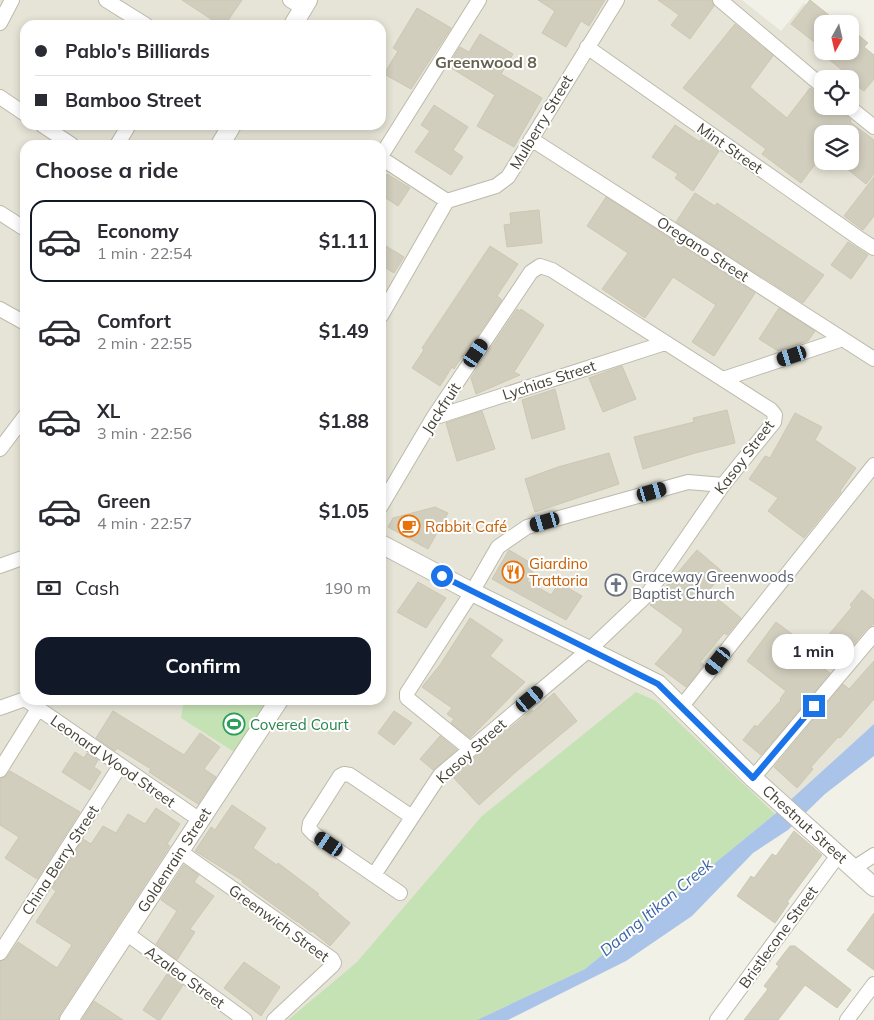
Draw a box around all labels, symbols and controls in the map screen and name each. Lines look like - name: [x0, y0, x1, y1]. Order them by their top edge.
- north arrow: [814, 15, 859, 60]
- map controls: [814, 15, 859, 170]
- text: Pablo's Billiards: [65, 39, 210, 63]
- district label: Greenwood 8: [435, 52, 537, 72]
- button: locate: [814, 70, 859, 115]
- street label: Mulberry Street: [505, 71, 577, 173]
- text: Bamboo Street: [65, 88, 201, 112]
- street label: Mint Street: [693, 118, 767, 178]
- button: layers: [814, 125, 859, 170]
- text: Choose a ride: [35, 156, 178, 184]
- street label: Oregano Street: [653, 212, 753, 286]
- icon: car: [37, 219, 82, 264]
- text: Economy: [97, 219, 179, 243]
- text: $1.11: [319, 229, 369, 253]
- text: 1 min · 22:54: [97, 243, 192, 263]
- icon: car: [37, 309, 82, 354]
- text: Comfort: [97, 309, 171, 333]
- text: $1.49: [319, 319, 369, 343]
- text: 2 min · 22:55: [97, 333, 192, 353]
- car: [461, 336, 490, 370]
- car: [775, 344, 808, 368]
- street label: Lychias Street: [500, 356, 598, 404]
- street label: Jackfruit: [417, 379, 465, 437]
- icon: car: [37, 399, 82, 444]
- text: XL: [97, 399, 120, 423]
- text: $1.88: [319, 409, 369, 433]
- street label: Kasoy Street: [710, 416, 778, 498]
- text: 3 min · 22:56: [97, 423, 192, 443]
- car: [635, 481, 668, 503]
- icon: car: [37, 489, 82, 534]
- text: Green: [97, 489, 151, 513]
- text: $1.05: [319, 499, 369, 523]
- car: [528, 511, 561, 533]
- text: 4 min · 22:57: [97, 513, 192, 533]
- cafe icon: Rabbit Café: [397, 514, 421, 538]
- place label: Rabbit Café: [425, 517, 507, 536]
- place label: Giardino Trattoria: [529, 554, 588, 590]
- restaurant icon: Giardino Trattoria: [501, 560, 525, 584]
- route start: [431, 565, 453, 587]
- place label: Graceway Greenwoods Baptist Church: [632, 567, 794, 603]
- church icon: Graceway Greenwoods Baptist Church: [604, 573, 628, 597]
- icon: cash: [35, 574, 63, 602]
- text: Cash: [75, 576, 120, 600]
- text: 190 m: [324, 578, 371, 598]
- callout: 1 min: [773, 634, 855, 668]
- button: Confirm: [35, 637, 371, 695]
- text: 1 min: [792, 641, 834, 661]
- car: [702, 645, 733, 677]
- car: [513, 684, 546, 714]
- route end: [803, 695, 825, 717]
- street label: Leonard Wood Street: [47, 711, 179, 811]
- sports icon: Covered Court: [222, 712, 246, 736]
- place label: Covered Court: [250, 715, 349, 734]
- street label: Kasoy Street: [432, 715, 510, 787]
- street label: Chestnut Street: [759, 781, 851, 867]
- street label: China Berry Street: [17, 801, 103, 919]
- street label: Goldenrain Street: [133, 804, 215, 916]
- car: [312, 829, 345, 859]
- water label: Daang Itikan Creek: [595, 853, 717, 960]
- street label: Greenwich Street: [225, 880, 333, 966]
- street label: Bristlecone Street: [735, 882, 821, 992]
- street label: Azalea Street: [141, 942, 229, 1012]

